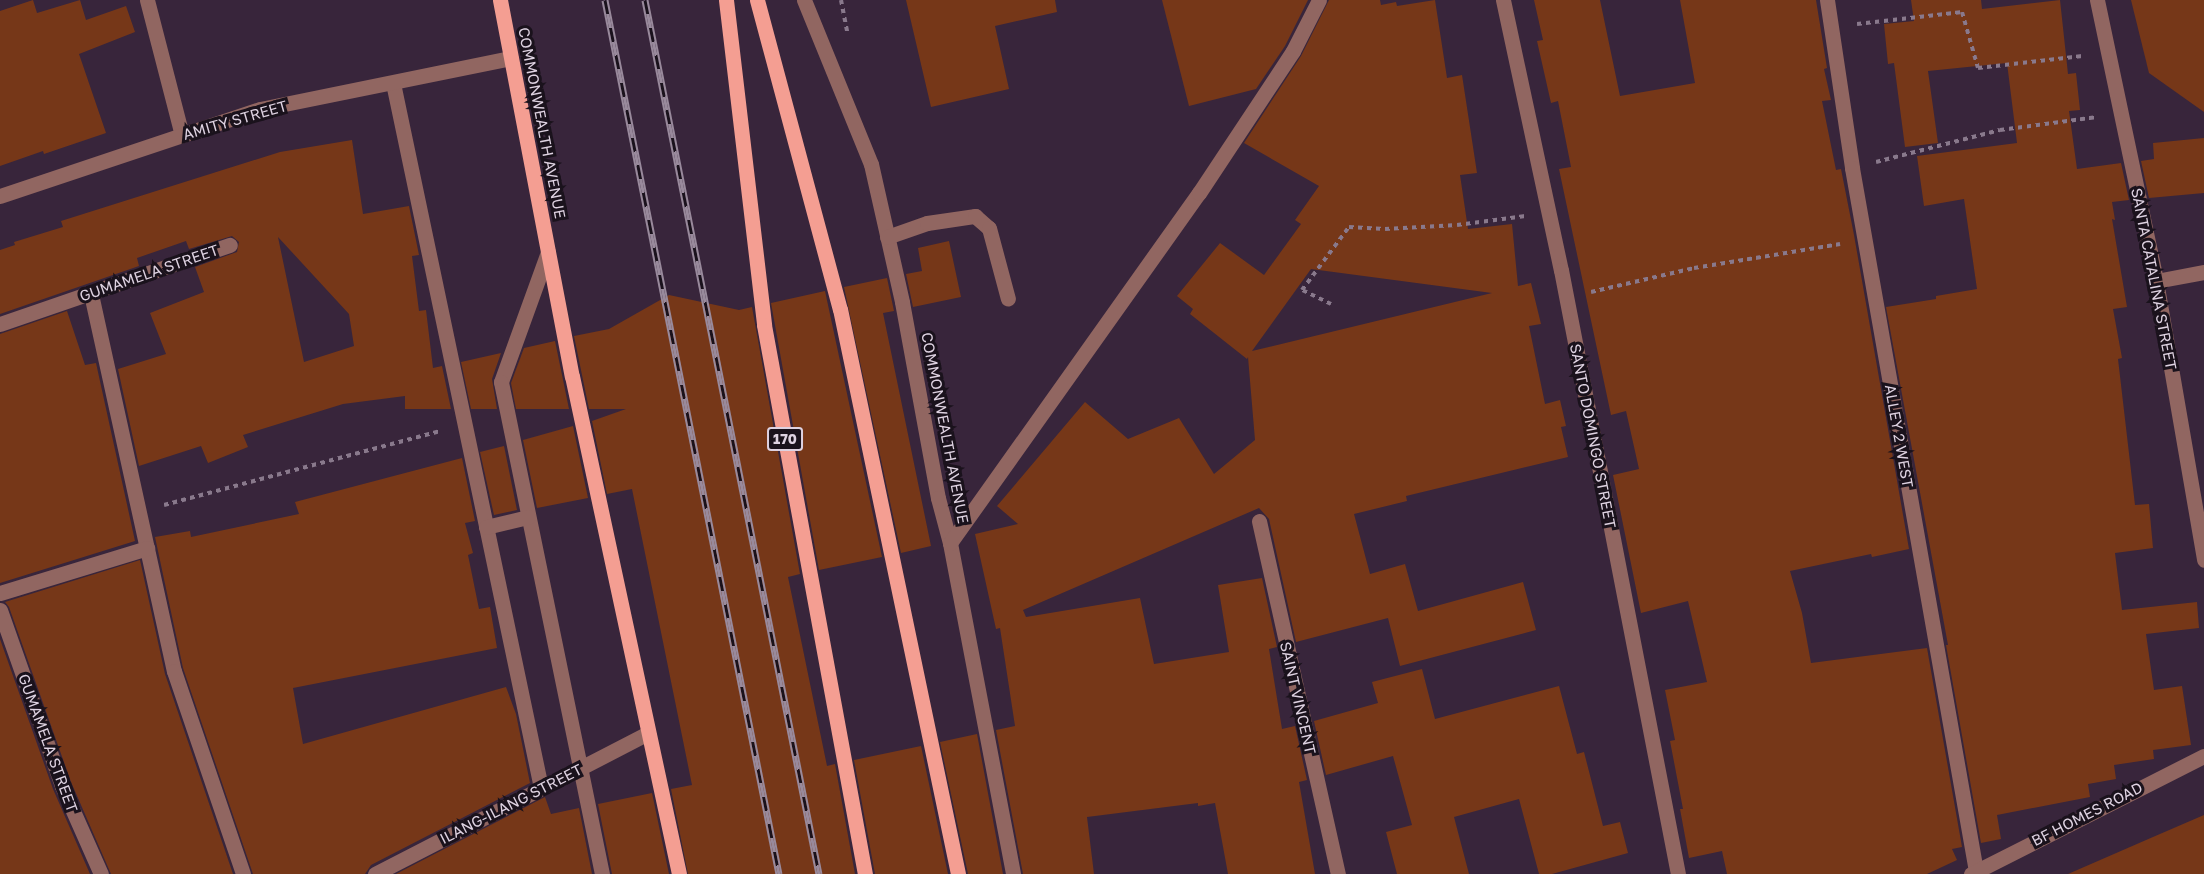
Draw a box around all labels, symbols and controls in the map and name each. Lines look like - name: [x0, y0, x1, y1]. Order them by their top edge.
- street label: COMMONWEALTH AVENUE: [515, 26, 569, 220]
- street label: AMITY STREET: [181, 97, 289, 143]
- street label: SANTA CATALINA STREET: [2128, 187, 2180, 371]
- street label: GUMAMELA STREET: [77, 241, 221, 305]
- street label: COMMONWEALTH AVENUE: [918, 331, 972, 525]
- street label: SANTO DOMINGO STREET: [1566, 342, 1620, 530]
- street label: ALLEY 2 WEST: [1881, 383, 1917, 489]
- road number: 170: [767, 428, 803, 450]
- street label: SAINT VINCENT: [1276, 640, 1320, 756]
- street label: GUMAMELA STREET: [15, 671, 81, 815]
- street label: ILANG-ILANG STREET: [437, 760, 585, 848]
- street label: BF HOMES ROAD: [2028, 778, 2146, 850]

